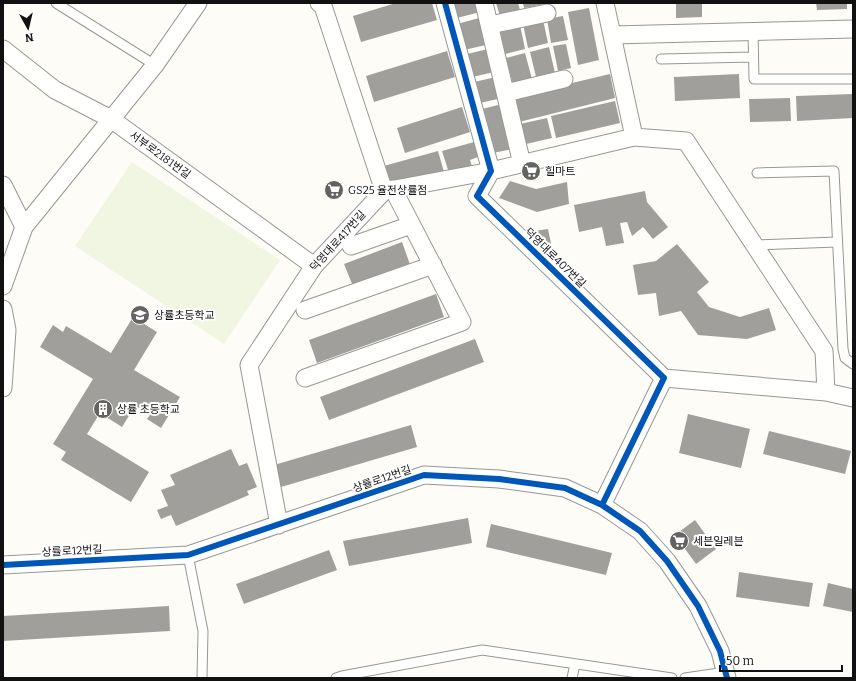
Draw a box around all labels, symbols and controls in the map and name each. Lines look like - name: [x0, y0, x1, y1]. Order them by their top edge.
- north arrow: [8, 8, 48, 48]
- text: N: [24, 30, 34, 45]
- street label: 서부로2181번길: [127, 129, 193, 181]
- supermarket icon: 힐마트: [520, 160, 542, 182]
- place label: 힐마트: [545, 165, 575, 178]
- supermarket icon: GS25 율전상률점: [323, 179, 345, 201]
- place label: GS25 율전상률점: [348, 184, 427, 197]
- street label: 덕영대로417번길: [307, 208, 369, 274]
- street label: 덕영대로407번길: [522, 226, 588, 290]
- school or university icon: 상률초등학교: [129, 304, 151, 326]
- place label: 상률초등학교: [154, 309, 215, 322]
- building icon: 상률 초등학교: [92, 398, 114, 420]
- place label: 상률 초등학교: [117, 403, 180, 416]
- street label: 상률로12번길: [351, 463, 413, 495]
- supermarket icon: 세븐일레븐: [668, 530, 690, 552]
- place label: 세븐일레븐: [693, 535, 744, 548]
- street label: 상률로12번길: [41, 543, 103, 559]
- scale bar: [720, 647, 842, 673]
- text: 50 m: [726, 654, 755, 668]

